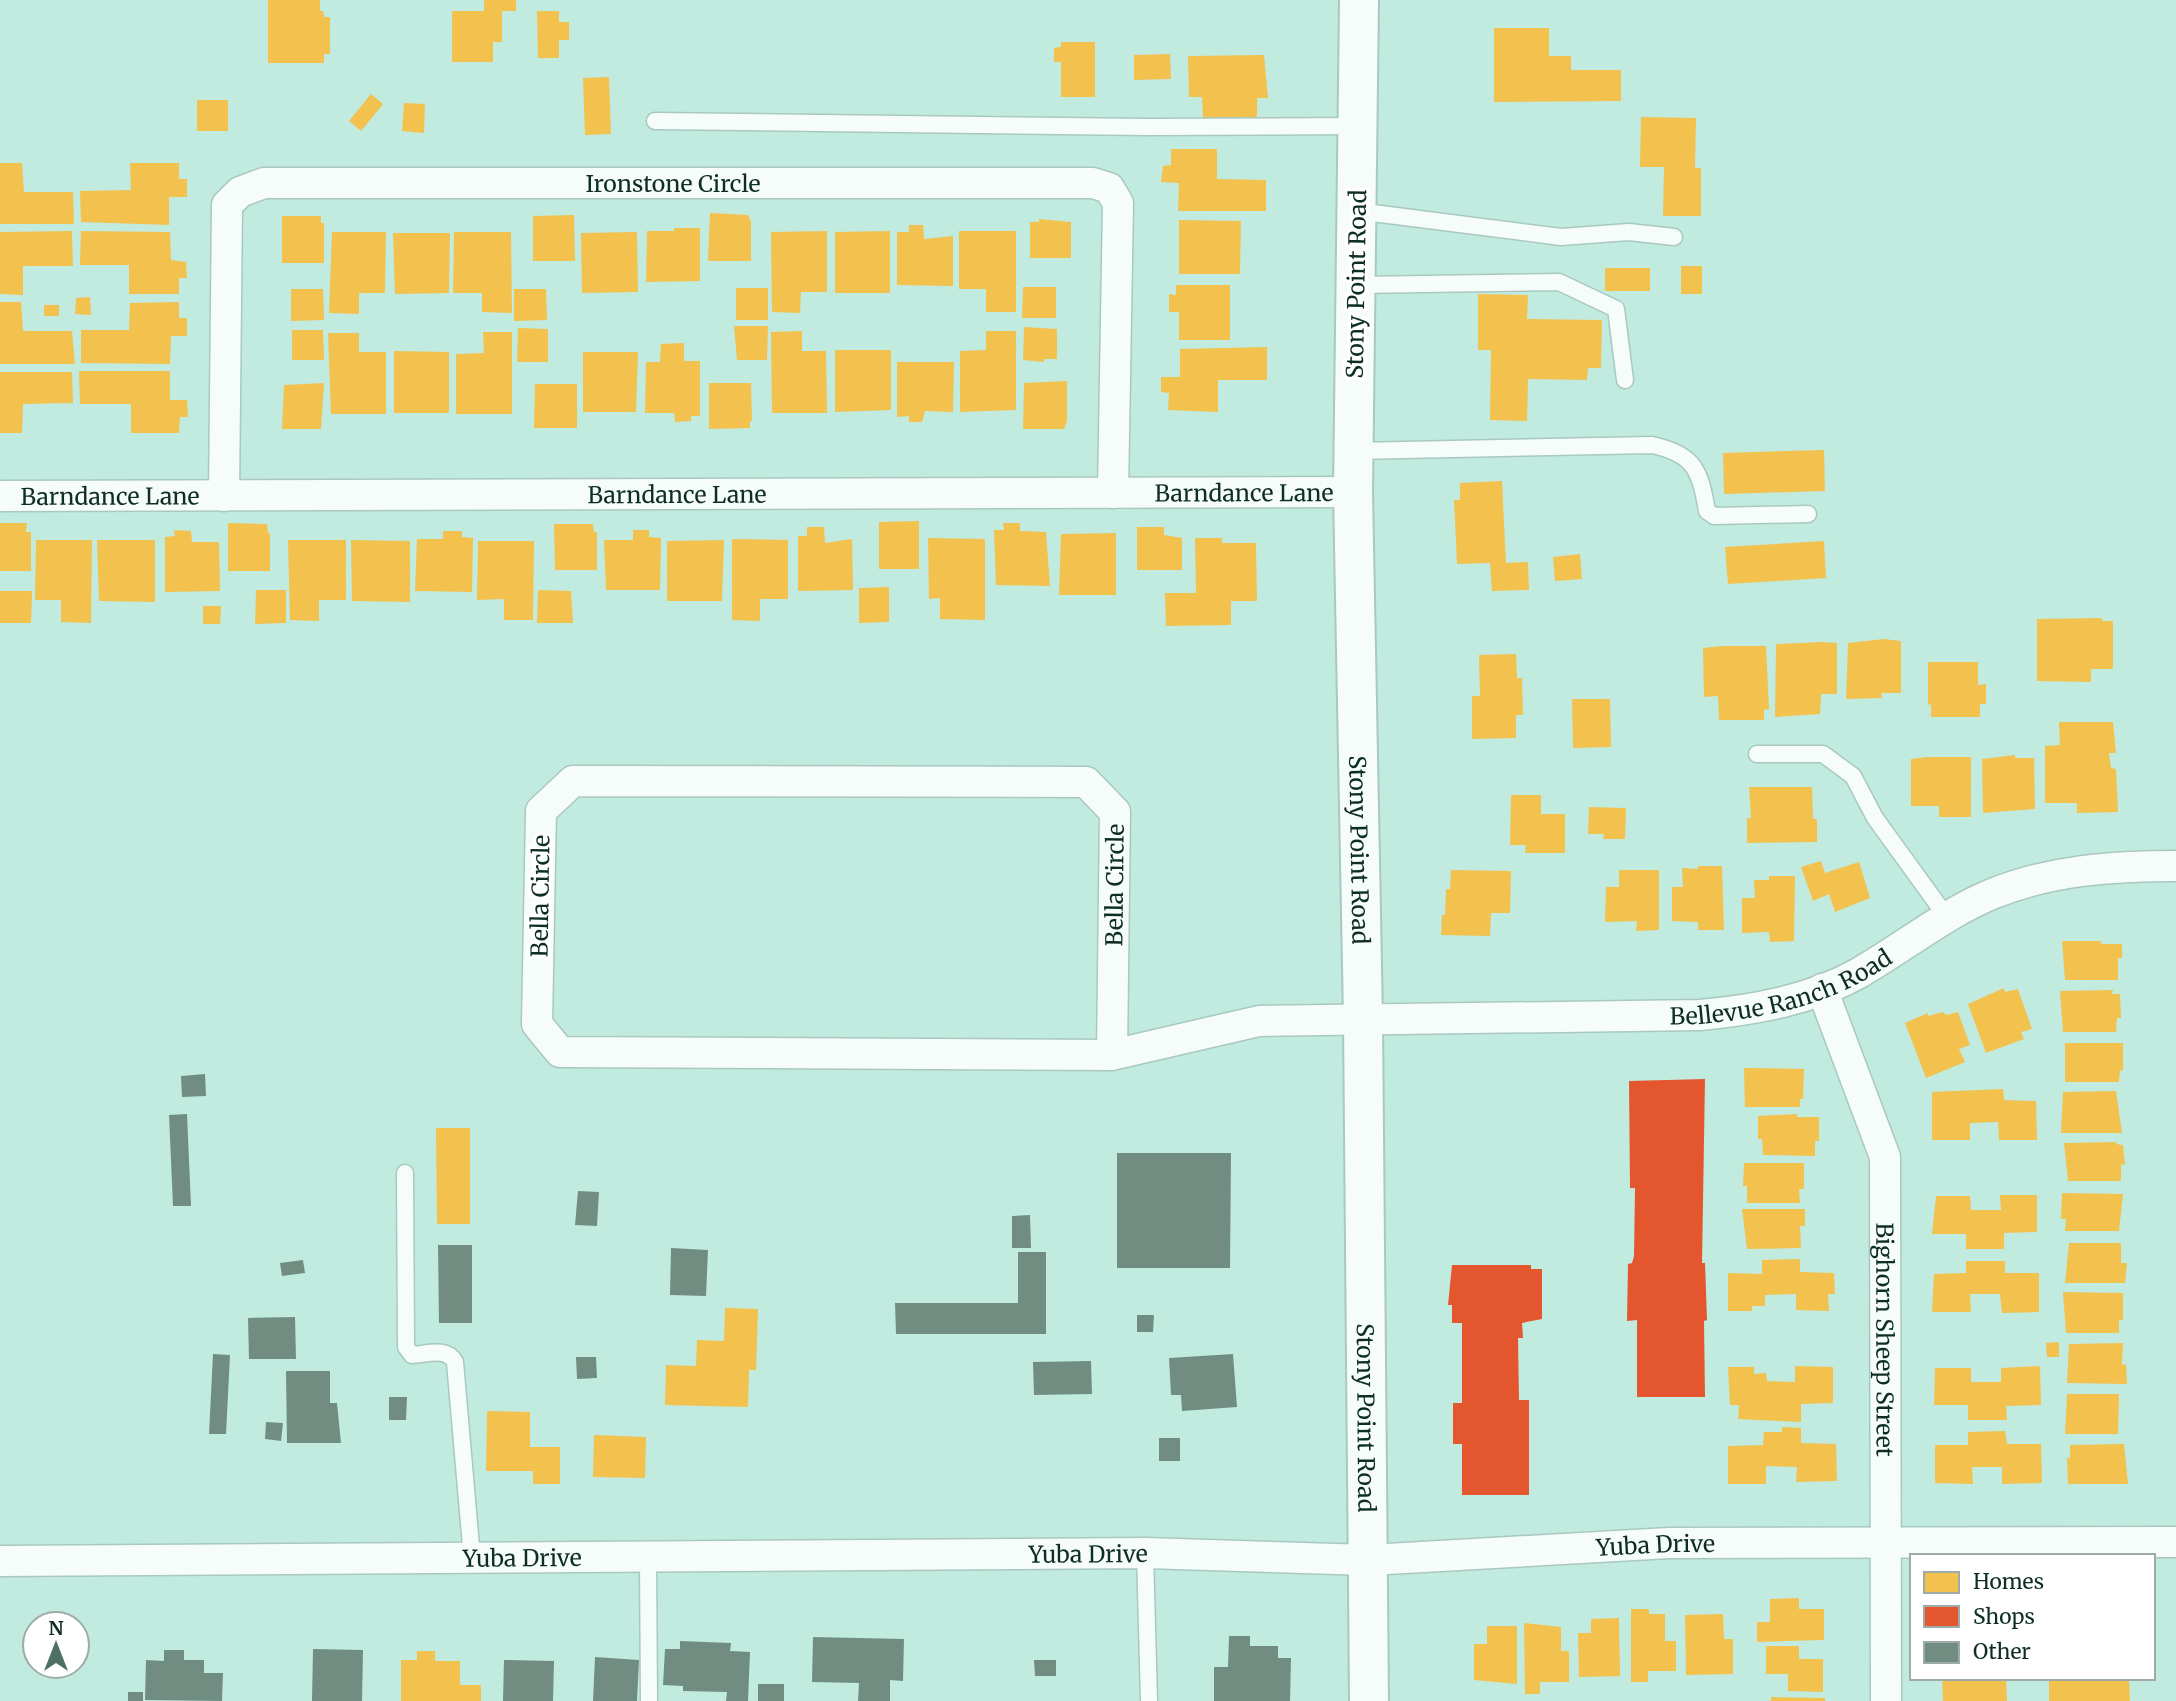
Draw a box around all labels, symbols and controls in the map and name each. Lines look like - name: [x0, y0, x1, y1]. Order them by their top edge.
- street label: Ironstone Circle: [585, 169, 761, 198]
- street label: Stony Point Road: [1340, 189, 1372, 379]
- street label: Barndance Lane: [1154, 478, 1334, 507]
- street label: Barndance Lane: [587, 479, 767, 509]
- street label: Barndance Lane: [20, 481, 200, 510]
- street label: Stony Point Road: [1343, 755, 1376, 945]
- street label: Bella Circle: [1099, 824, 1129, 946]
- street label: Bella Circle: [524, 834, 556, 958]
- street label: Bellevue Ranch Road: [1669, 942, 1897, 1030]
- street label: Bighorn Sheep Street: [1871, 1222, 1900, 1457]
- street label: Stony Point Road: [1351, 1323, 1382, 1513]
- street label: Yuba Drive: [1594, 1528, 1715, 1562]
- street label: Yuba Drive: [1027, 1538, 1148, 1568]
- street label: Yuba Drive: [461, 1542, 582, 1572]
- legend: [1910, 1554, 2155, 1680]
- text: Homes: [1973, 1568, 2044, 1595]
- text: Shops: [1973, 1603, 2035, 1630]
- north arrow: [21, 1610, 91, 1680]
- text: N: [48, 1616, 64, 1640]
- text: Other: [1973, 1638, 2031, 1665]

